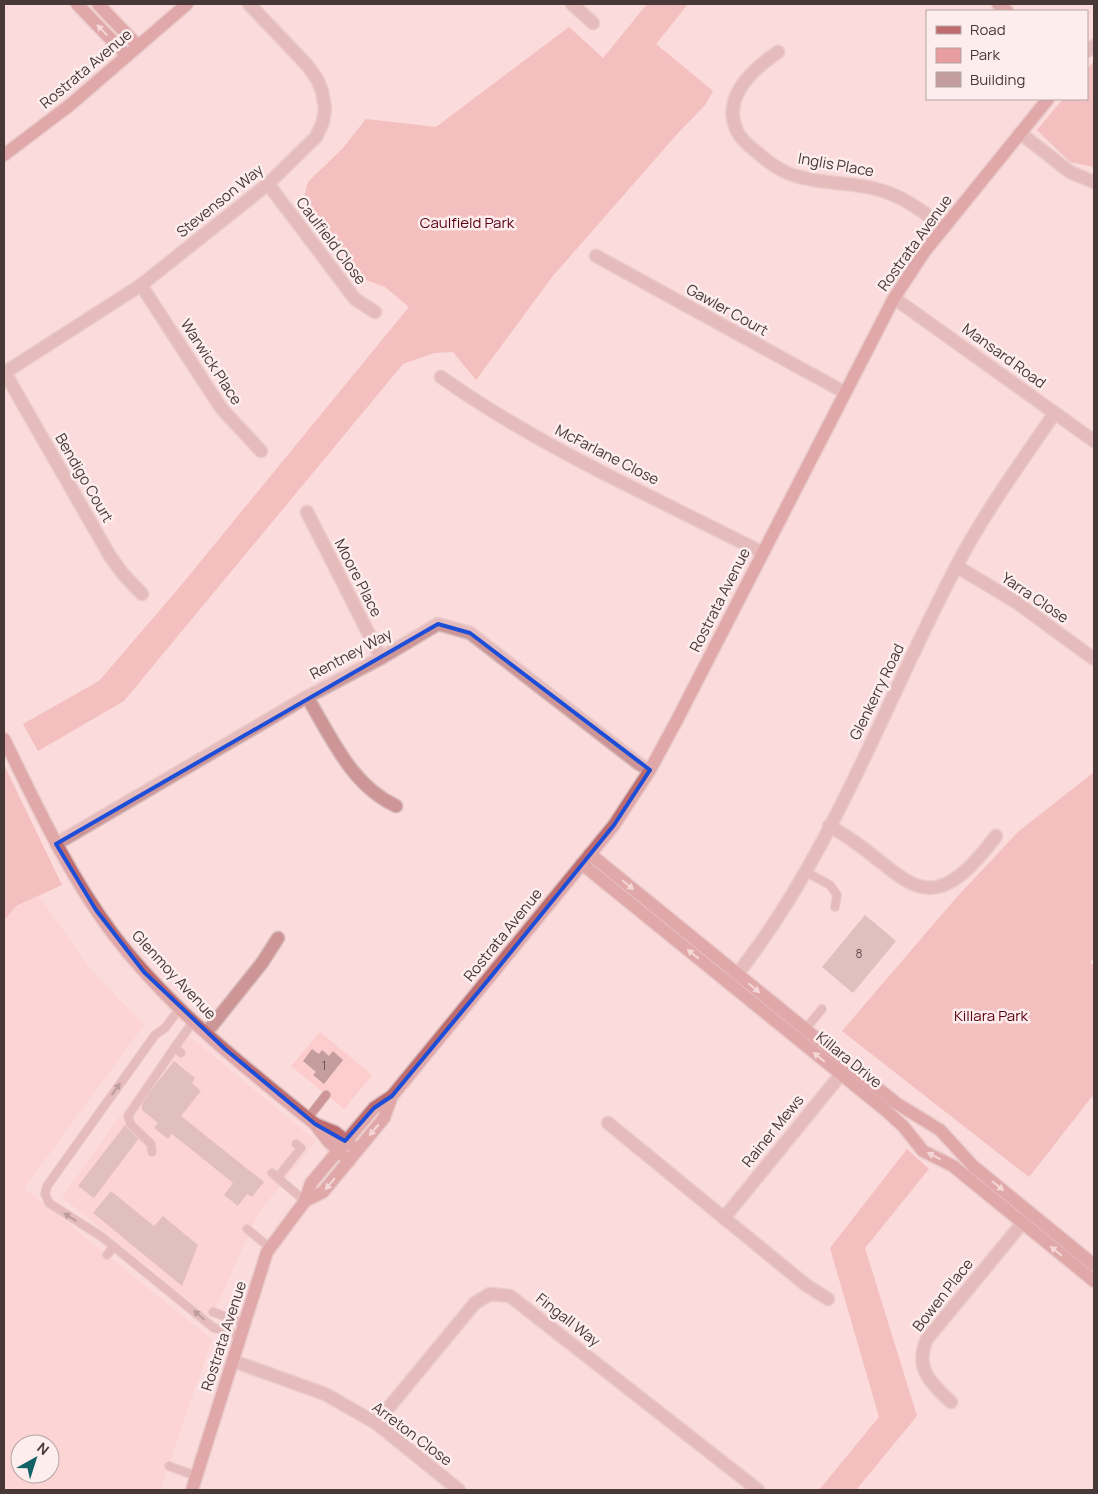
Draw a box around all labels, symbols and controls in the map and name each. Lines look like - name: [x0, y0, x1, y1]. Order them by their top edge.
- legend: [926, 10, 1088, 100]
- text: Road: [970, 19, 1006, 40]
- street label: Rostrata Avenue: [35, 24, 136, 113]
- one-way arrow: [96, 24, 108, 36]
- text: Park: [970, 44, 1000, 65]
- text: Building: [970, 69, 1025, 90]
- street label: Inglis Place: [796, 147, 876, 182]
- street label: Stevenson Way: [172, 159, 268, 242]
- street label: Rostrata Avenue: [873, 190, 957, 295]
- street label: Caulfield Close: [292, 193, 371, 289]
- park label: Caulfield Park: [420, 212, 515, 233]
- street label: Gawler Court: [682, 278, 772, 341]
- street label: Warwick Place: [176, 315, 247, 409]
- street label: Mansard Road: [958, 318, 1050, 393]
- street label: McFarlane Close: [552, 419, 663, 490]
- street label: Bendigo Court: [50, 429, 118, 526]
- street label: Moore Place: [330, 535, 387, 621]
- street label: Rostrata Avenue: [684, 544, 755, 655]
- street label: Yarra Close: [997, 567, 1073, 628]
- street label: Rentney Way: [306, 623, 396, 684]
- street label: Glenkerry Road: [844, 640, 909, 743]
- one-way arrow: [621, 879, 634, 890]
- street label: Rostrata Avenue: [458, 883, 547, 986]
- street label: Glenmoy Avenue: [127, 925, 221, 1024]
- house number: 8: [856, 945, 863, 962]
- one-way arrow: [687, 948, 700, 959]
- one-way arrow: [747, 982, 760, 993]
- park label: Killara Park: [954, 1005, 1029, 1026]
- street label: Killara Drive: [812, 1027, 887, 1093]
- one-way arrow: [812, 1051, 825, 1062]
- house number: 1: [322, 1057, 326, 1074]
- one-way arrow: [111, 1082, 121, 1096]
- street label: Rainer Mews: [737, 1090, 808, 1171]
- one-way arrow: [369, 1124, 380, 1136]
- one-way arrow: [926, 1152, 941, 1160]
- one-way arrow: [324, 1177, 335, 1190]
- one-way arrow: [991, 1181, 1004, 1192]
- one-way arrow: [64, 1212, 77, 1221]
- one-way arrow: [1050, 1245, 1063, 1256]
- street label: Bowen Place: [907, 1254, 978, 1336]
- street label: Rostrata Avenue: [196, 1278, 251, 1393]
- street label: Fingall Way: [532, 1288, 605, 1351]
- one-way arrow: [193, 1310, 206, 1321]
- street label: Arreton Close: [368, 1397, 457, 1471]
- north arrow: [10, 1434, 60, 1484]
- text: N: [34, 1438, 53, 1459]

